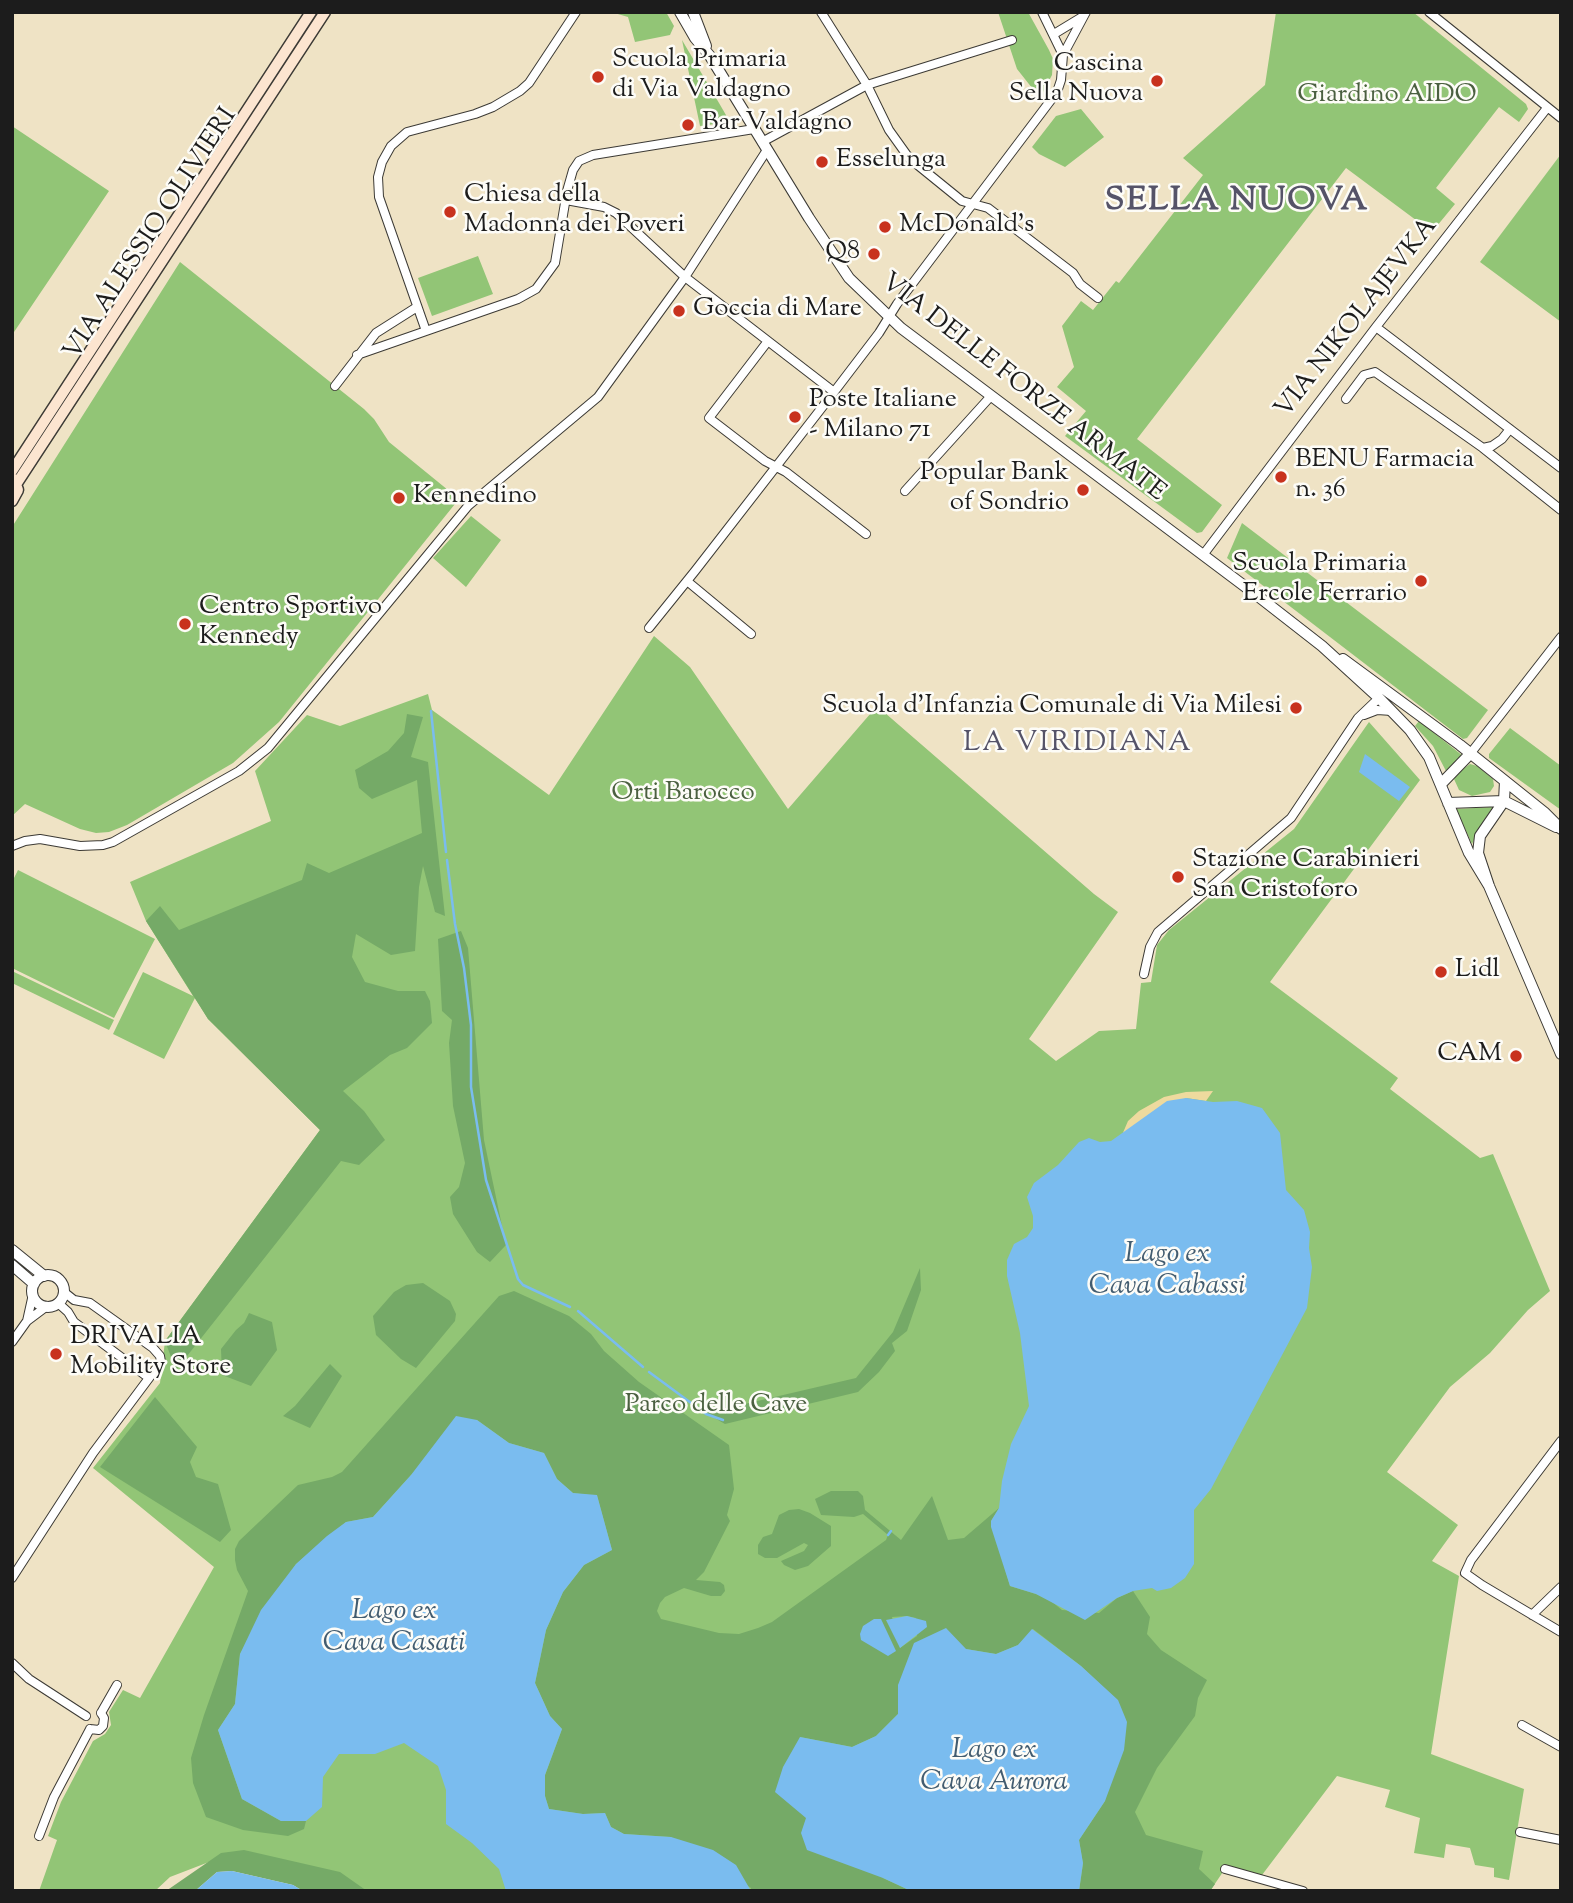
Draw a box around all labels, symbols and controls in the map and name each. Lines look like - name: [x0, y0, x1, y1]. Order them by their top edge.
- place label: Scuola Primaria di Via Valdagno: [612, 46, 791, 108]
- place label: Cascina Sella Nuova: [1009, 50, 1143, 112]
- marker: Scuola Primaria di Via Valdagno: [590, 69, 606, 85]
- marker: Cascina Sella Nuova: [1149, 73, 1165, 89]
- park label: Giardino AIDO: [1297, 81, 1477, 113]
- street label: VIA ALESSIO OLIVIERI: [59, 103, 245, 367]
- place label: Bar Valdagno: [702, 109, 852, 141]
- marker: Bar Valdagno: [680, 117, 696, 133]
- place label: Esselunga: [836, 146, 946, 178]
- marker: Esselunga: [814, 154, 830, 170]
- place label: Chiesa della Madonna dei Poveri: [464, 181, 685, 242]
- district label: SELLA NUOVA: [1106, 183, 1368, 223]
- marker: Chiesa della Madonna dei Poveri: [442, 204, 458, 220]
- place label: McDonald's: [899, 211, 1034, 243]
- street label: VIA NIKOLAJEVKA: [1270, 213, 1446, 425]
- marker: McDonald's: [877, 219, 893, 235]
- place label: Q8: [825, 238, 860, 270]
- marker: Q8: [866, 246, 882, 262]
- street label: VIA DELLE FORZE ARMATE: [873, 268, 1171, 510]
- place label: Goccia di Mare: [693, 295, 862, 327]
- marker: Goccia di Mare: [671, 303, 687, 319]
- place label: Poste Italiane - Milano 71: [809, 386, 957, 448]
- marker: Poste Italiane - Milano 71: [787, 409, 803, 425]
- place label: BENU Farmacia n. 36: [1295, 446, 1474, 508]
- place label: Popular Bank of Sondrio: [920, 459, 1069, 520]
- marker: BENU Farmacia n. 36: [1273, 469, 1289, 485]
- place label: Kennedino: [413, 482, 537, 514]
- marker: Popular Bank of Sondrio: [1075, 482, 1091, 498]
- marker: Kennedino: [391, 490, 407, 506]
- place label: Scuola Primaria Ercole Ferrario: [1232, 550, 1407, 612]
- marker: Scuola Primaria Ercole Ferrario: [1413, 573, 1429, 589]
- place label: Centro Sportivo Kennedy: [199, 593, 382, 654]
- marker: Centro Sportivo Kennedy: [177, 616, 193, 632]
- place label: Scuola d'Infanzia Comunale di Via Milesi: [822, 692, 1282, 724]
- marker: Scuola d'Infanzia Comunale di Via Milesi: [1288, 700, 1304, 716]
- district label: LA VIRIDIANA: [965, 728, 1191, 762]
- park label: Orti Barocco: [611, 779, 755, 811]
- place label: Stazione Carabinieri San Cristoforo: [1192, 846, 1420, 908]
- marker: Stazione Carabinieri San Cristoforo: [1170, 869, 1186, 885]
- place label: Lidl: [1455, 956, 1500, 988]
- marker: Lidl: [1433, 964, 1449, 980]
- place label: CAM: [1437, 1040, 1502, 1072]
- marker: CAM: [1508, 1048, 1524, 1064]
- water label: Lago ex Cava Cabassi: [1089, 1239, 1245, 1305]
- place label: DRIVALIA Mobility Store: [70, 1323, 231, 1384]
- marker: DRIVALIA Mobility Store: [48, 1346, 64, 1362]
- park label: Parco delle Cave: [625, 1391, 807, 1423]
- water label: Lago ex Cava Casati: [323, 1596, 465, 1662]
- water label: Lago ex Cava Aurora: [920, 1735, 1068, 1801]

